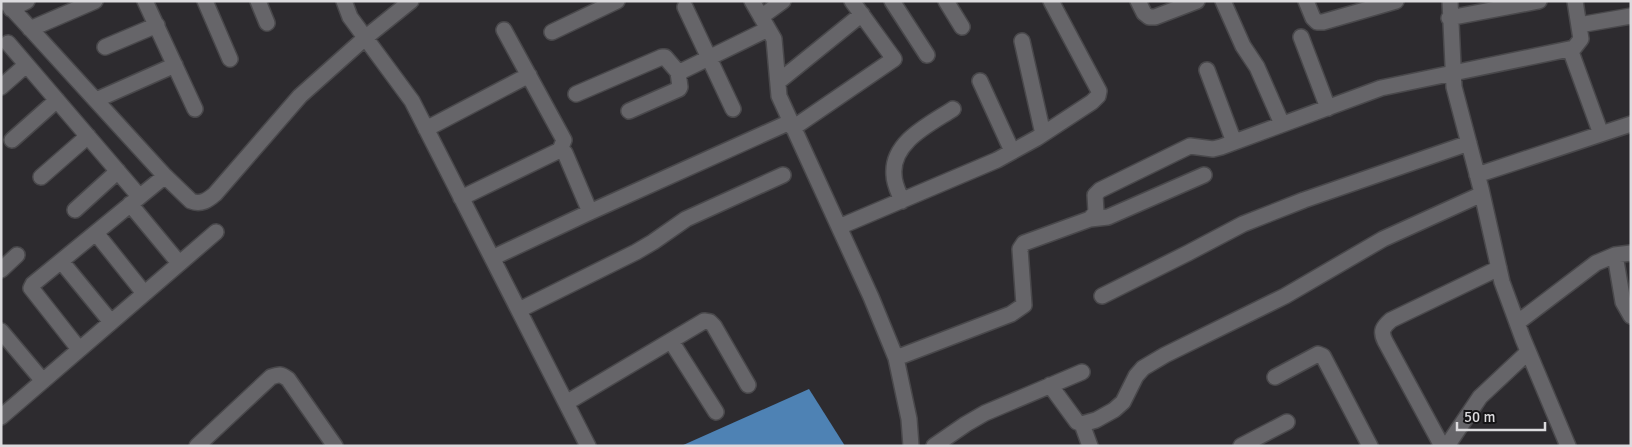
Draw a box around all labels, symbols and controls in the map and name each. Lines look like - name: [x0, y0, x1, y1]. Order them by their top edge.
- scale bar: [1457, 400, 1544, 432]
- text: 50 m: [1464, 408, 1495, 426]

